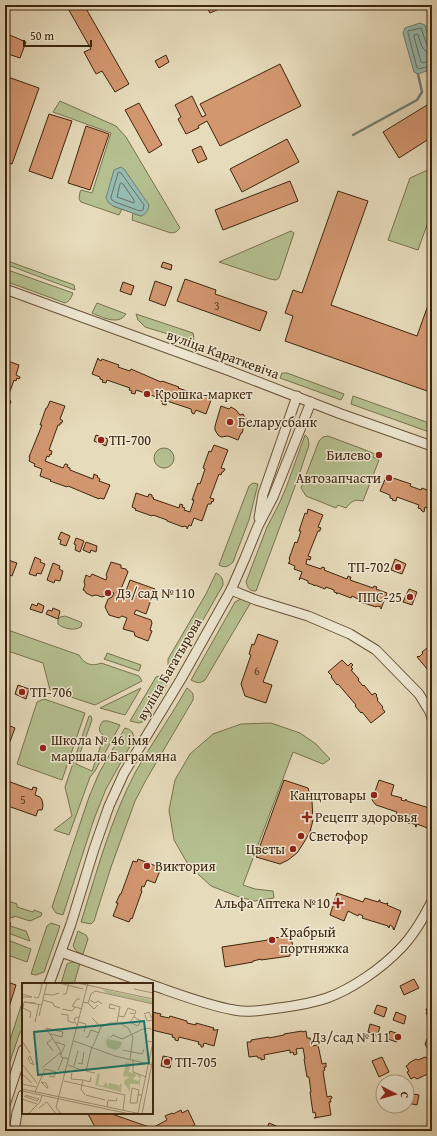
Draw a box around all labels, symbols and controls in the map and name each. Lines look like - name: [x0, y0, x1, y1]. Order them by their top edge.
- scale bar: [24, 22, 91, 48]
- text: 50 m: [30, 27, 54, 44]
- house number: 3: [214, 297, 220, 314]
- street label: вуліца Караткевіча: [164, 324, 282, 384]
- place label: Крошка-маркет: [155, 384, 253, 404]
- marker: Крошка-маркет: [142, 389, 152, 399]
- place label: Беларусбанк: [238, 412, 318, 432]
- marker: Беларусбанк: [225, 417, 235, 427]
- place label: ТП-700: [109, 430, 151, 450]
- marker: ТП-700: [96, 435, 106, 445]
- place label: Билево: [326, 445, 371, 465]
- marker: Билево: [374, 450, 384, 460]
- place label: Автозапчасти: [296, 468, 381, 488]
- marker: Автозапчасти: [384, 473, 394, 483]
- place label: ТП-702: [348, 557, 390, 577]
- marker: ТП-702: [393, 562, 403, 572]
- place label: Дз/сад №110: [115, 583, 195, 603]
- place label: ППС-25: [358, 587, 402, 607]
- marker: Дз/сад №110: [103, 588, 113, 598]
- marker: ППС-25: [405, 592, 415, 602]
- street label: вуліца Багатырова: [132, 614, 207, 724]
- house number: 6: [254, 662, 260, 679]
- place label: ТП-706: [30, 682, 72, 702]
- marker: ТП-706: [17, 687, 27, 697]
- place label: Школа № 46 імя маршала Баграмяна: [51, 730, 177, 766]
- marker: Школа № 46 імя маршала Баграмяна: [38, 743, 48, 753]
- place label: Канцтовары: [290, 785, 366, 805]
- marker: Канцтовары: [369, 790, 379, 800]
- house number: 5: [20, 791, 26, 808]
- place label: Рецепт здоровья: [315, 807, 417, 827]
- marker: Рецепт здоровья: [302, 812, 312, 822]
- place label: Светофор: [309, 826, 368, 846]
- marker: Светофор: [296, 831, 306, 841]
- place label: Цветы: [246, 839, 285, 859]
- marker: Цветы: [288, 844, 298, 854]
- place label: Виктория: [155, 856, 215, 876]
- marker: Виктория: [142, 861, 152, 871]
- place label: Альфа Аптека №10: [215, 893, 330, 913]
- marker: Альфа Аптека №10: [333, 898, 343, 908]
- place label: Храбрый портняжка: [280, 922, 349, 958]
- marker: Храбрый портняжка: [267, 935, 277, 945]
- inset map: [22, 983, 153, 1114]
- place label: Дз/сад №111: [310, 1027, 390, 1047]
- marker: Дз/сад №111: [393, 1032, 403, 1042]
- place label: ТП-705: [175, 1052, 217, 1072]
- marker: ТП-705: [162, 1057, 172, 1067]
- north arrow: [375, 1074, 415, 1114]
- text: С: [397, 1091, 413, 1099]

